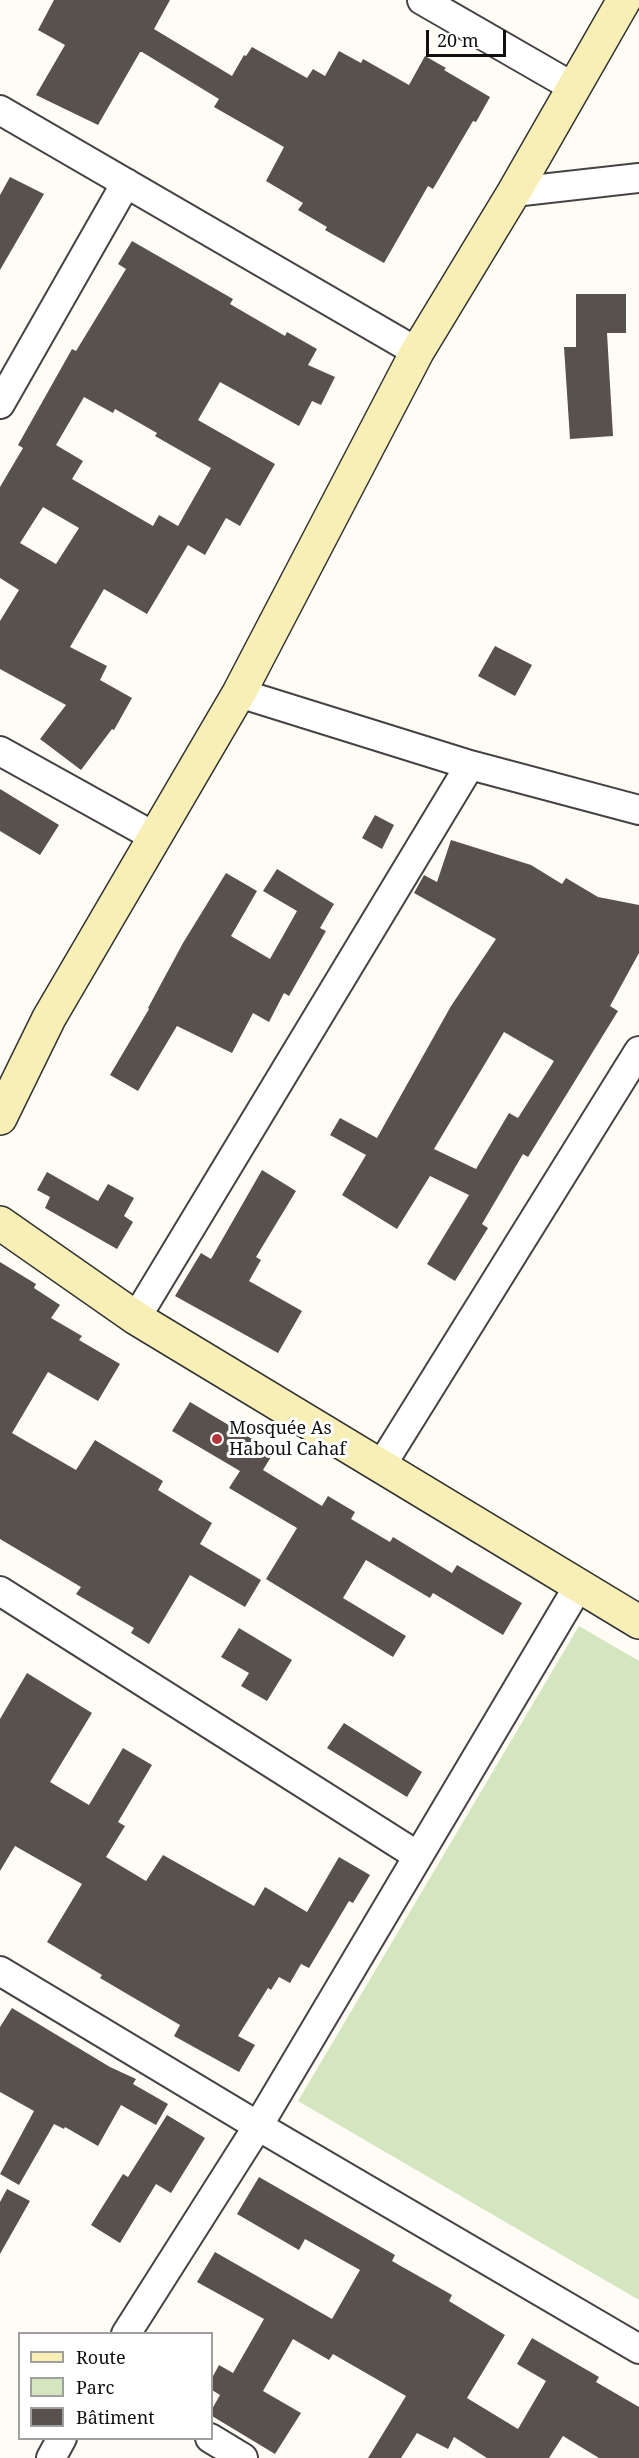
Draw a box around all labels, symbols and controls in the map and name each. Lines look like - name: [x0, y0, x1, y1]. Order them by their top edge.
- scale bar: [429, 18, 508, 56]
- text: 20 m: [437, 28, 479, 52]
- place label: Mosquée As Haboul Cahaf: [229, 1418, 346, 1460]
- marker: Mosquée As Haboul Cahaf: [210, 1432, 224, 1446]
- legend: [18, 2332, 213, 2440]
- text: Route: [76, 2345, 126, 2369]
- text: Parc: [76, 2375, 114, 2399]
- text: Bâtiment: [76, 2405, 155, 2429]

